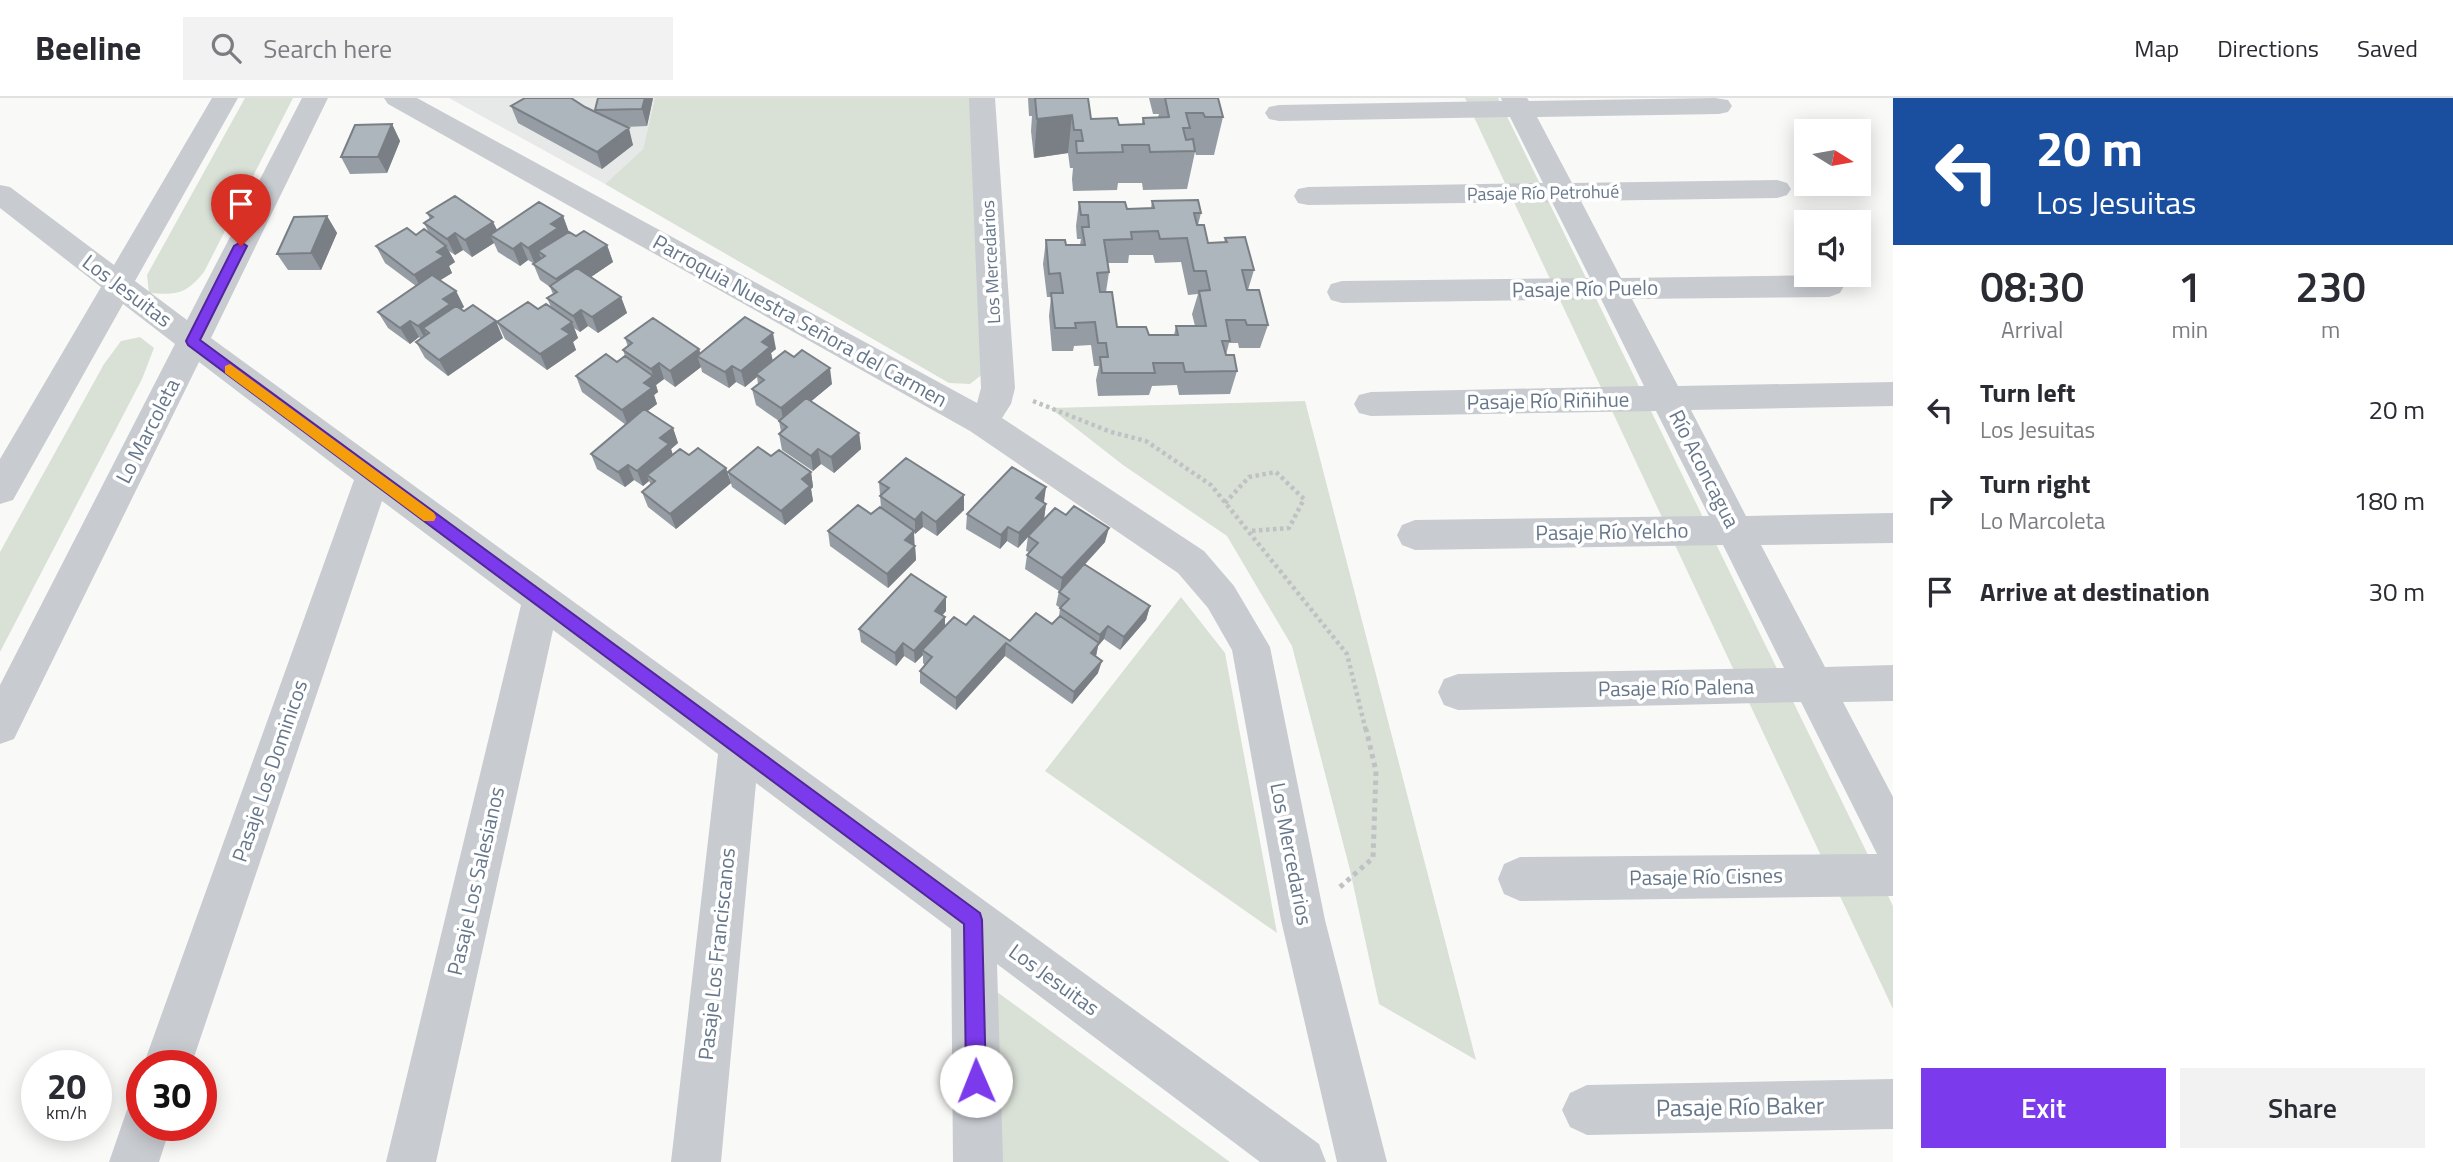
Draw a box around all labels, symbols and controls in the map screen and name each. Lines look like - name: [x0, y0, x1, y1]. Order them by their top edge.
- search box: [183, 17, 673, 80]
- text: Beeline: [35, 23, 141, 73]
- icon: search: [207, 29, 245, 67]
- text: Search here: [263, 29, 392, 68]
- text: Map: [2134, 30, 2179, 66]
- text: Directions: [2217, 30, 2319, 66]
- text: Saved: [2357, 30, 2418, 66]
- text: 20 m: [2036, 110, 2143, 185]
- north arrow: [1794, 119, 1871, 196]
- map controls: [1794, 119, 1871, 287]
- icon: left: [1921, 126, 2012, 217]
- pin: [211, 174, 271, 246]
- street label: Pasaje Río Petrohué: [1467, 178, 1619, 207]
- text: Los Jesuitas: [2036, 178, 2196, 226]
- icon: arrive: [222, 185, 260, 223]
- street label: Los Mercedarios: [974, 199, 1007, 325]
- button: sound: [1794, 210, 1871, 287]
- street label: Parroquia Nuestra Señora del Carmen: [647, 226, 954, 415]
- street label: Los Jesuitas: [76, 246, 179, 335]
- text: 08:30: [1980, 254, 2084, 318]
- text: 1: [2178, 254, 2202, 318]
- text: 230: [2295, 254, 2366, 318]
- street label: Pasaje Río Puelo: [1512, 271, 1658, 305]
- text: Arrival: [2001, 312, 2063, 347]
- text: min: [2171, 312, 2208, 347]
- text: m: [2321, 312, 2340, 347]
- street label: Lo Marcoleta: [107, 372, 188, 489]
- text: Turn left: [1980, 373, 2075, 412]
- street label: Pasaje Río Riñihue: [1466, 383, 1630, 417]
- text: 20 m: [2368, 390, 2425, 429]
- icon: left: [1921, 391, 1959, 429]
- street label: Río Aconcagua: [1661, 404, 1749, 534]
- text: Los Jesuitas: [1980, 412, 2095, 447]
- text: Turn right: [1980, 464, 2091, 503]
- text: 180 m: [2354, 481, 2425, 520]
- icon: right: [1921, 482, 1959, 520]
- text: Lo Marcoleta: [1980, 503, 2105, 538]
- street label: Pasaje Río Yelcho: [1535, 514, 1689, 548]
- text: Arrive at destination: [1980, 572, 2210, 611]
- text: 30 m: [2368, 572, 2425, 611]
- icon: arrive: [1921, 573, 1959, 611]
- street label: Pasaje Río Palena: [1598, 670, 1755, 704]
- street label: Pasaje Los Dominicos: [223, 675, 315, 866]
- street label: Los Mercedarios: [1262, 780, 1321, 928]
- street label: Pasaje Los Salesianos: [438, 783, 512, 978]
- street label: Pasaje Los Franciscanos: [689, 846, 743, 1062]
- street label: Pasaje Río Cisnes: [1629, 859, 1783, 893]
- street label: Los Jesuitas: [1003, 935, 1107, 1023]
- position arrow: [939, 1044, 1013, 1118]
- speed limit sign: 30: [126, 1050, 217, 1141]
- text: 20: [47, 1059, 86, 1113]
- button: Exit: [1921, 1068, 2166, 1148]
- button: Share: [2180, 1068, 2425, 1148]
- street label: Pasaje Río Baker: [1655, 1087, 1824, 1125]
- text: km/h: [46, 1099, 87, 1126]

